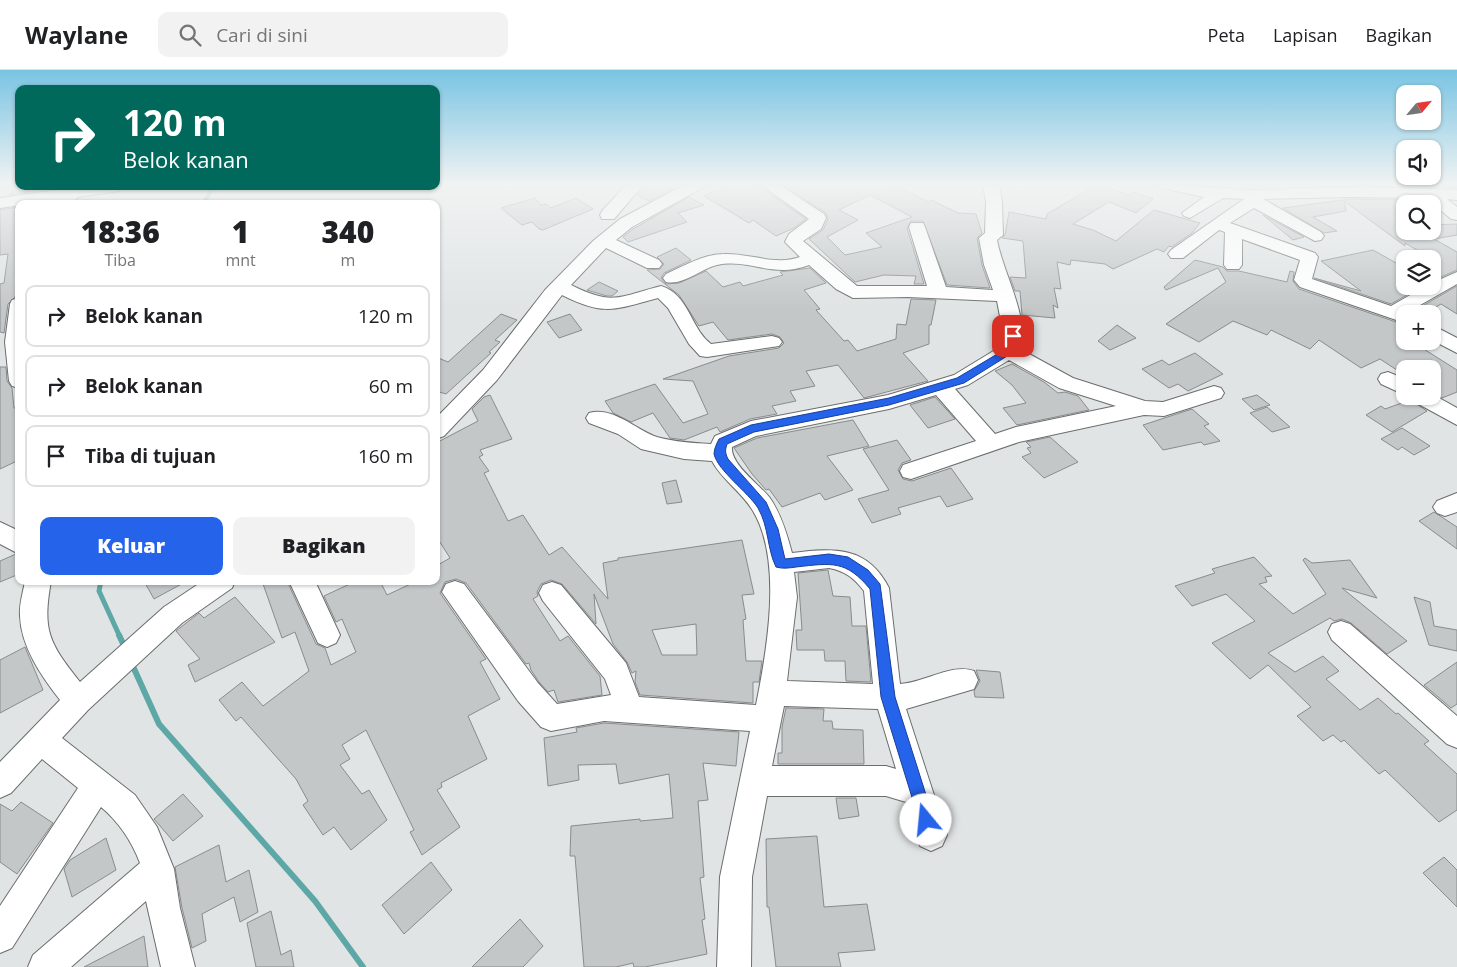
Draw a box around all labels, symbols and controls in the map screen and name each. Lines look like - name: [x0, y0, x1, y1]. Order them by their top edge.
- search box: [158, 12, 508, 57]
- text: Waylane: [25, 18, 128, 51]
- icon: search: [176, 21, 204, 49]
- text: Cari di sini: [216, 22, 308, 48]
- text: Peta: [1208, 23, 1245, 47]
- text: Lapisan: [1273, 23, 1338, 47]
- text: Bagikan: [1366, 23, 1432, 47]
- north arrow: [1396, 85, 1441, 130]
- map controls: [1396, 85, 1441, 405]
- text: 120 m: [123, 99, 227, 146]
- icon: right: [40, 105, 105, 170]
- button: sound: [1396, 140, 1441, 185]
- text: Belok kanan: [123, 144, 249, 174]
- button: search: [1396, 195, 1441, 240]
- text: 18:36: [81, 211, 160, 252]
- text: 1: [232, 211, 249, 252]
- text: 340: [322, 211, 374, 252]
- text: Tiba: [104, 249, 136, 271]
- text: mnt: [225, 249, 256, 271]
- text: m: [340, 249, 355, 271]
- button: layers: [1396, 250, 1441, 295]
- icon: right: [42, 302, 70, 330]
- text: Belok kanan: [85, 303, 203, 329]
- text: 120 m: [358, 303, 413, 329]
- button: +: [1396, 305, 1441, 350]
- pin: [992, 315, 1034, 357]
- icon: arrive: [999, 322, 1027, 350]
- button: −: [1396, 360, 1441, 405]
- icon: right: [42, 372, 70, 400]
- text: Belok kanan: [85, 373, 203, 399]
- text: 60 m: [369, 373, 413, 399]
- icon: arrive: [42, 442, 70, 470]
- text: Tiba di tujuan: [85, 443, 216, 469]
- text: 160 m: [358, 443, 413, 469]
- button: Keluar: [40, 517, 223, 575]
- button: Bagikan: [233, 517, 415, 575]
- position arrow: [899, 793, 951, 845]

